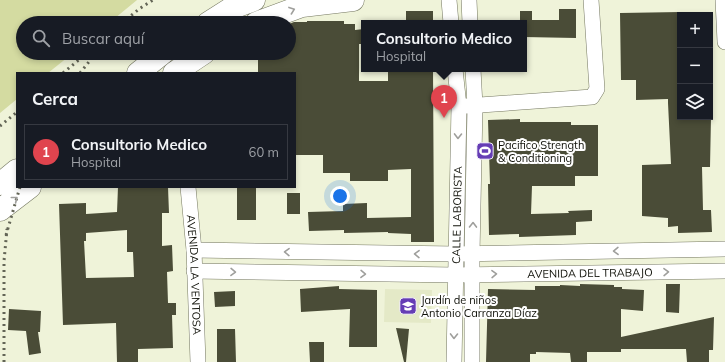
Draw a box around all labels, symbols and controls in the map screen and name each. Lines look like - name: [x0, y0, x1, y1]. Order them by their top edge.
- one-way arrow: [289, 6, 296, 14]
- map controls: [677, 12, 713, 120]
- button: +: [677, 12, 713, 48]
- search box: [16, 16, 296, 60]
- popup: [361, 20, 527, 72]
- icon: search: [30, 27, 52, 49]
- text: Buscar aquí: [62, 29, 144, 48]
- text: Consultorio Medico: [376, 29, 512, 48]
- text: Hospital: [376, 48, 426, 64]
- button: −: [677, 48, 713, 84]
- button: layers: [677, 84, 713, 120]
- pin: 1: [431, 85, 457, 118]
- text: Cerca: [32, 88, 78, 109]
- one-way arrow: [454, 133, 462, 139]
- text: Consultorio Medico: [71, 135, 207, 154]
- place label: Pacifico Strength & Conditioning: [498, 138, 584, 165]
- sports icon: Pacifico Strength & Conditioning: [475, 141, 495, 161]
- text: 1: [42, 144, 50, 160]
- text: 60 m: [249, 144, 279, 160]
- text: Hospital: [71, 154, 121, 170]
- street label: CALLE LABORISTA: [449, 166, 465, 264]
- your location: [330, 186, 350, 206]
- one-way arrow: [10, 196, 17, 203]
- street label: AVENIDA LA VENTOSA: [184, 214, 204, 335]
- one-way arrow: [469, 222, 477, 228]
- one-way arrow: [613, 247, 619, 255]
- one-way arrow: [284, 248, 290, 256]
- one-way arrow: [414, 249, 420, 258]
- street label: AVENIDA DEL TRABAJO: [527, 265, 653, 281]
- one-way arrow: [663, 267, 669, 276]
- one-way arrow: [230, 268, 236, 276]
- one-way arrow: [360, 270, 366, 278]
- one-way arrow: [491, 270, 497, 278]
- place label: Jardín de niños Antonio Carranza Díaz: [421, 293, 537, 320]
- school or university icon: Jardín de niños Antonio Carranza Díaz: [398, 296, 418, 316]
- one-way arrow: [450, 333, 458, 339]

